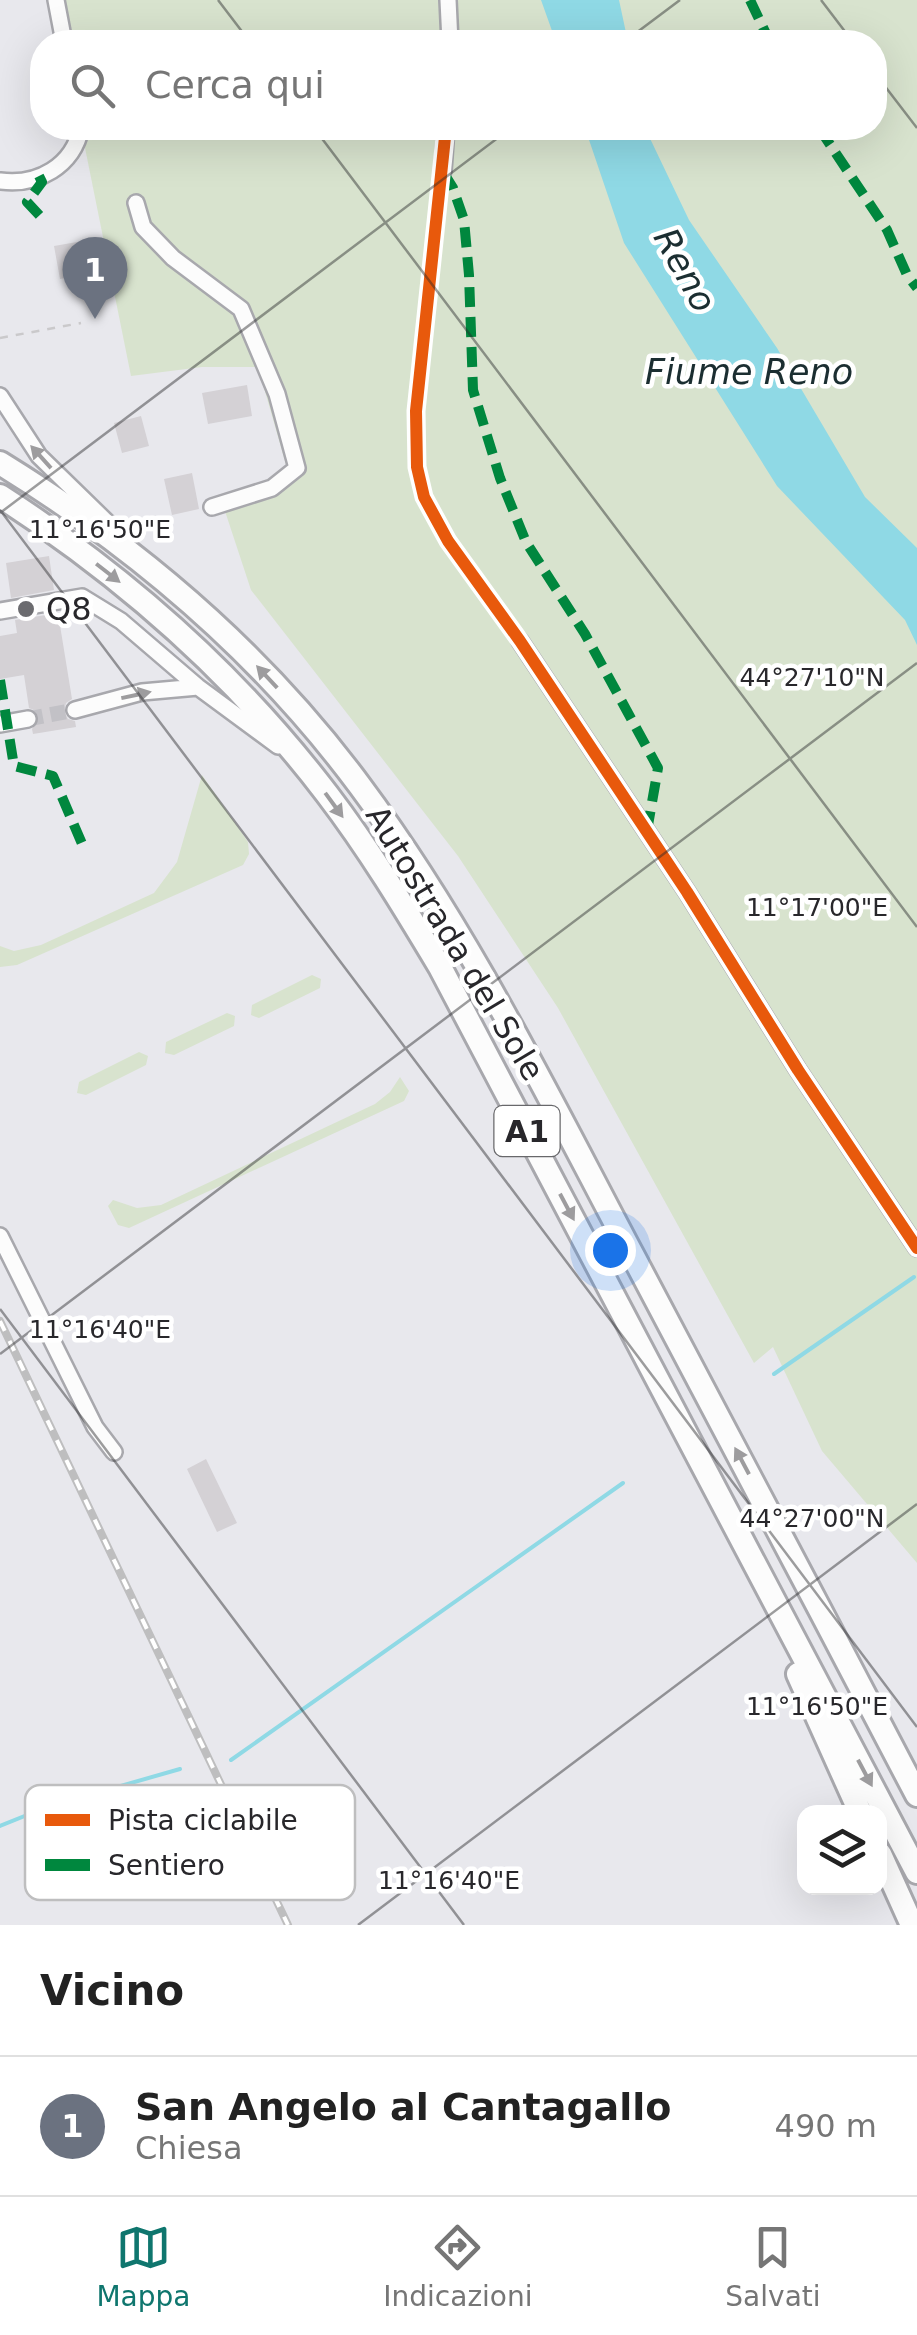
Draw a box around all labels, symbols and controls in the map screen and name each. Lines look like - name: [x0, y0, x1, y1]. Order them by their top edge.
- search box: [30, 30, 887, 140]
- icon: search: [65, 58, 120, 113]
- text: Cerca qui: [145, 63, 325, 107]
- water label: Reno: [646, 221, 724, 319]
- pin: 1: [62, 236, 128, 319]
- water label: Fiume Reno: [645, 352, 853, 392]
- one-way arrow: [30, 445, 53, 469]
- text: 11°16'50"E: [29, 515, 171, 544]
- one-way arrow: [95, 562, 120, 583]
- place label: Q8: [46, 590, 92, 628]
- marker: Q8: [15, 598, 37, 620]
- text: 44°27'10"N: [739, 663, 885, 692]
- one-way arrow: [256, 665, 279, 689]
- one-way arrow: [121, 686, 152, 702]
- one-way arrow: [324, 791, 343, 818]
- street label: Autostrada del Sole: [358, 799, 552, 1087]
- text: 11°17'00"E: [746, 893, 888, 922]
- road number: A1: [494, 1106, 560, 1156]
- one-way arrow: [558, 1192, 575, 1221]
- your location: [585, 1225, 636, 1276]
- text: 11°16'40"E: [29, 1315, 171, 1344]
- one-way arrow: [734, 1447, 751, 1476]
- text: 44°27'00"N: [739, 1504, 885, 1533]
- text: 11°16'50"E: [746, 1692, 888, 1721]
- one-way arrow: [855, 1759, 873, 1787]
- legend: [25, 1785, 355, 1900]
- text: Pista ciclabile: [108, 1804, 298, 1837]
- map controls: [797, 1805, 887, 1895]
- button: layers: [797, 1805, 887, 1895]
- text: Sentiero: [108, 1849, 225, 1882]
- text: 11°16'40"E: [378, 1866, 520, 1895]
- text: Vicino: [40, 1966, 184, 2015]
- text: San Angelo al Cantagallo: [135, 2085, 671, 2129]
- text: 1: [61, 2107, 84, 2145]
- text: 490 m: [775, 2107, 877, 2145]
- text: Chiesa: [135, 2129, 242, 2167]
- tab: Mappa: [96, 2220, 190, 2313]
- tab: Indicazioni: [383, 2220, 533, 2313]
- tab: Salvati: [725, 2220, 821, 2313]

